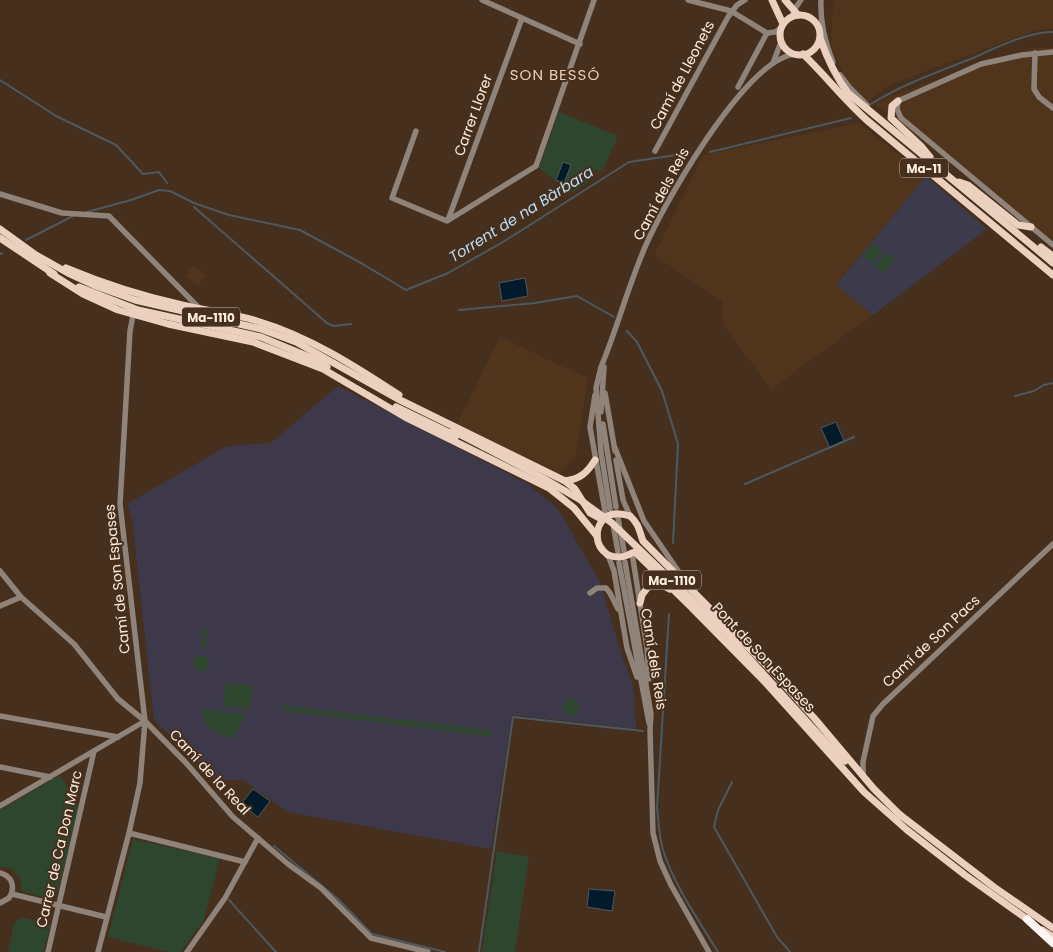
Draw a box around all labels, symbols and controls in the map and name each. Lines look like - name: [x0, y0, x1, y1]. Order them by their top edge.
- street label: Camí de Lleonets: [645, 17, 719, 133]
- district label: SON BESSÓ: [510, 64, 600, 85]
- street label: Carrer Llorer: [449, 71, 497, 159]
- street label: Camí dels Reis: [628, 144, 694, 244]
- road number: Ma-11: [900, 158, 948, 178]
- water label: Torrent de na Bàrbara: [445, 161, 597, 267]
- road number: Ma-1110: [182, 308, 240, 326]
- street label: Camí de Son Espases: [99, 503, 135, 655]
- road number: Ma-1110: [643, 570, 701, 590]
- street label: Camí de Son Pacs: [878, 590, 984, 692]
- street label: Pont de Son Espases: [708, 598, 820, 716]
- street label: Camí dels Reis: [636, 607, 672, 711]
- street label: Camí de la Real: [165, 725, 255, 819]
- street label: Carrer de Ca Don Marc: [31, 768, 87, 930]

